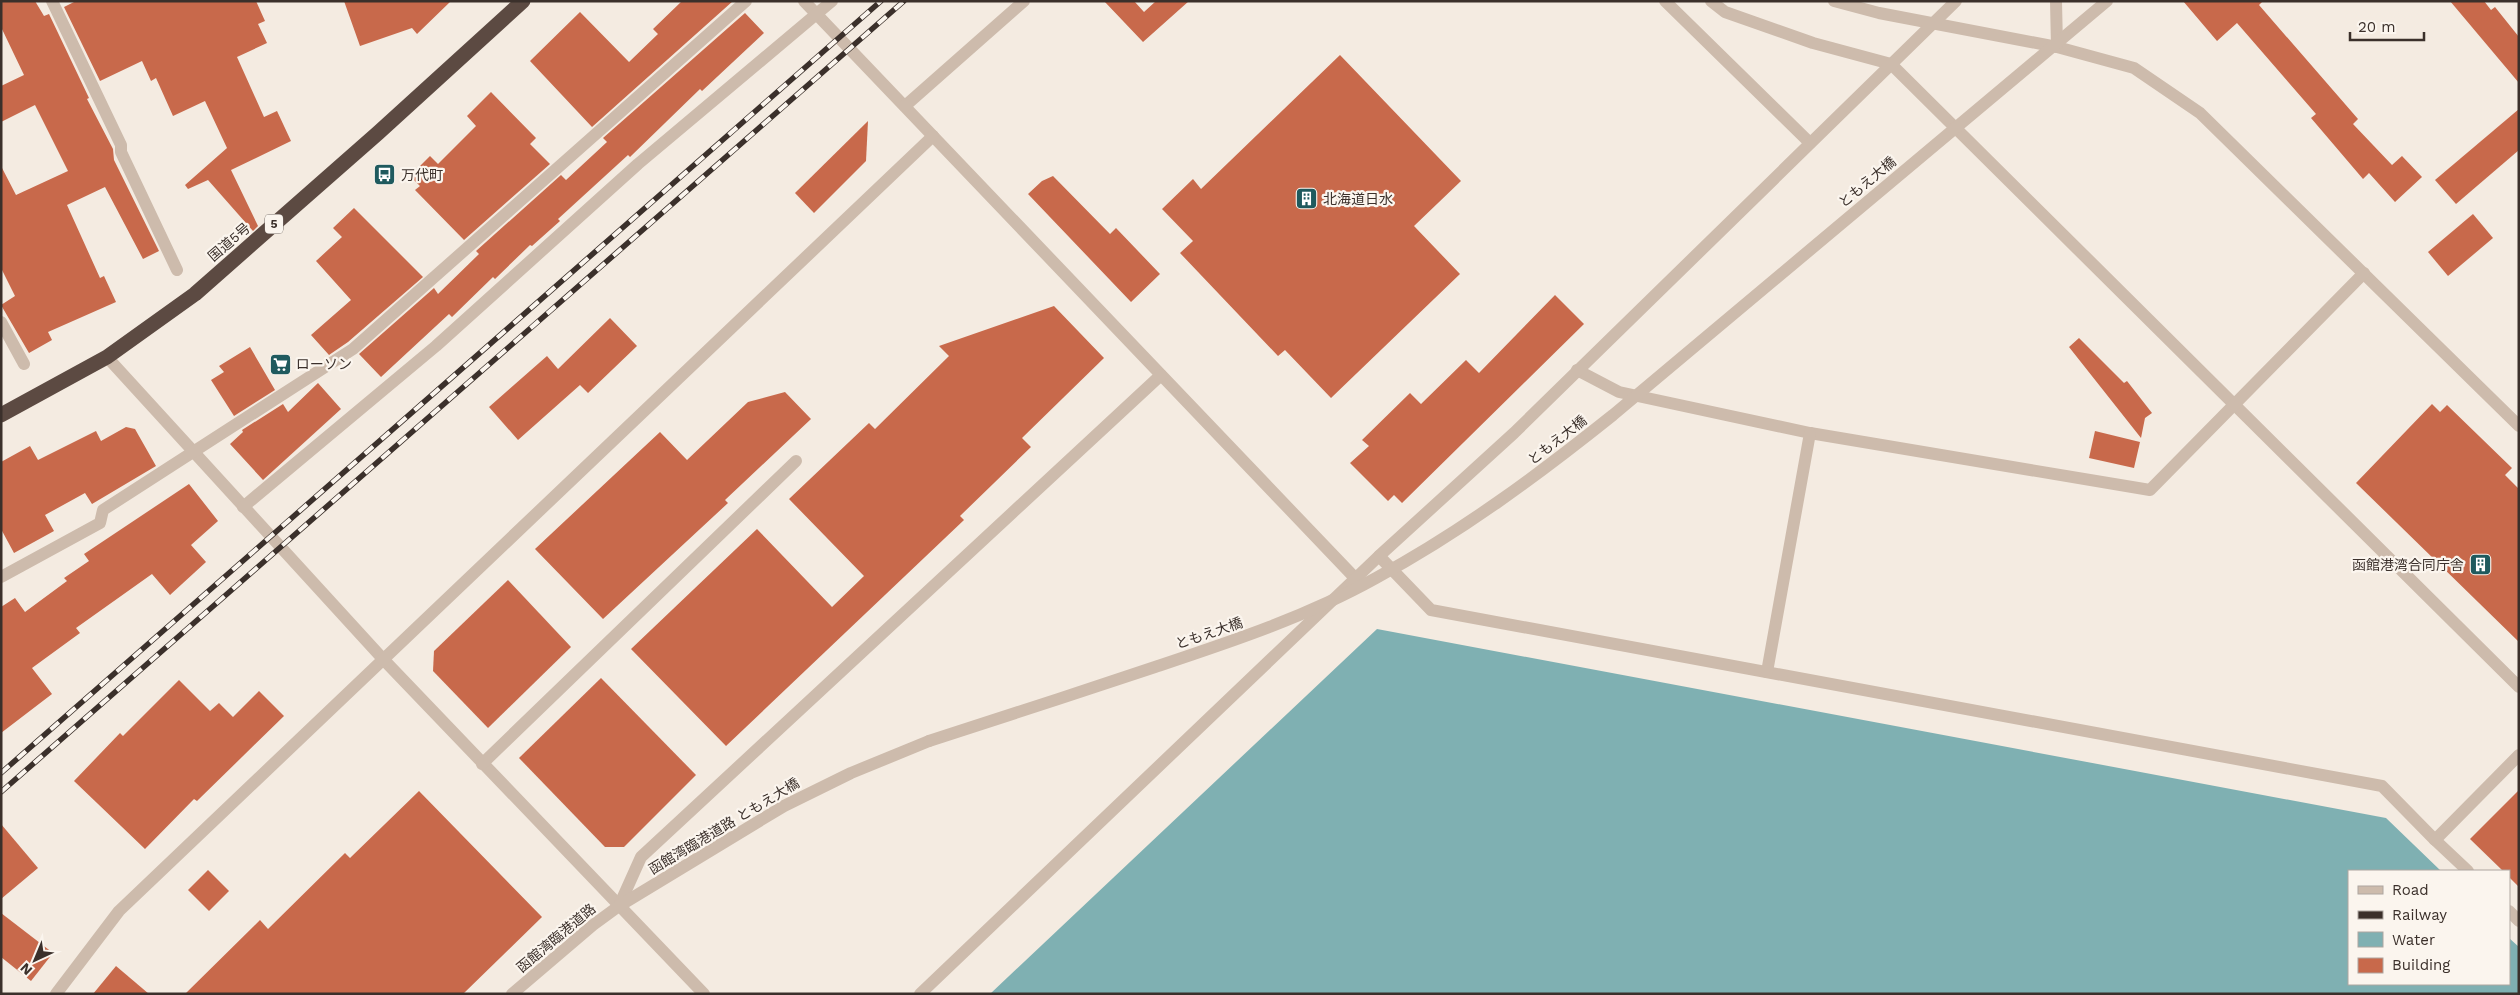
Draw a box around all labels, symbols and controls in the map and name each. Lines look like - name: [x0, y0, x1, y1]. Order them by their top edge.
- scale bar: [2350, 10, 2424, 42]
- text: 20 m: [2358, 18, 2396, 36]
- street label: ともえ大橋: [1835, 153, 1899, 211]
- bus stop icon: 万代町: [373, 163, 397, 187]
- place label: 万代町: [401, 167, 443, 183]
- building icon: 北海道日水: [1295, 187, 1319, 211]
- place label: 北海道日水: [1323, 191, 1393, 207]
- road number: 5: [265, 214, 283, 233]
- street label: 国道5号: [205, 220, 253, 264]
- supermarket icon: ローソン: [268, 352, 292, 376]
- place label: ローソン: [296, 356, 352, 372]
- street label: ともえ大橋: [1524, 412, 1590, 468]
- building icon: 函館港湾合同庁舎: [2468, 553, 2492, 577]
- place label: 函館港湾合同庁舎: [2352, 557, 2464, 573]
- street label: ともえ大橋: [1173, 614, 1245, 652]
- street label: 函館湾臨港道路 ともえ大橋: [646, 775, 802, 877]
- legend: [2348, 870, 2510, 985]
- text: Road: [2392, 881, 2429, 899]
- street label: 函館湾臨港道路: [513, 900, 599, 976]
- text: Railway: [2392, 906, 2447, 924]
- text: Water: [2392, 931, 2435, 949]
- north arrow: [10, 935, 60, 985]
- text: Building: [2392, 956, 2450, 974]
- text: N: [17, 960, 35, 979]

